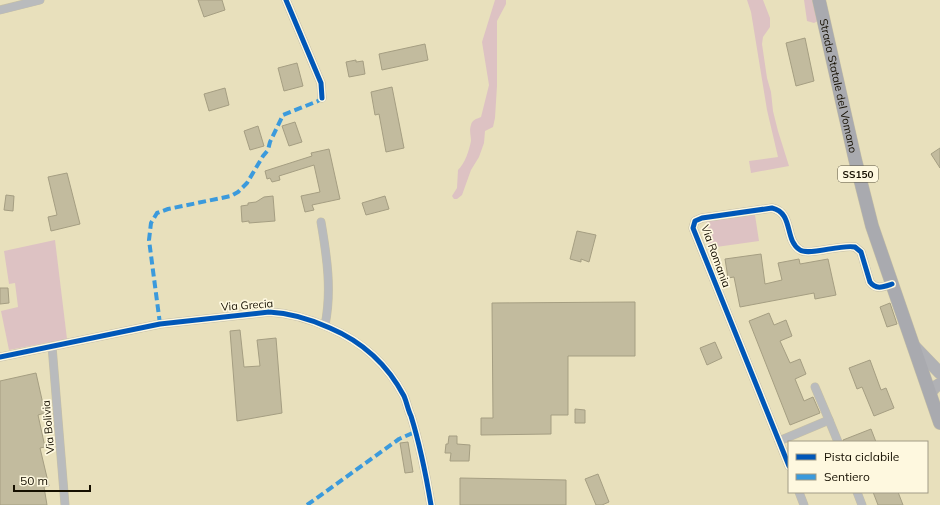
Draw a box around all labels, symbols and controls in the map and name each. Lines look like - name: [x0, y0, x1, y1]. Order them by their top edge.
- street label: Strada Statale del Vomano: [816, 17, 860, 154]
- road number: SS150: [838, 166, 878, 182]
- street label: Via Romania: [698, 223, 734, 289]
- street label: Via Grecia: [220, 296, 274, 314]
- street label: Via Bolivia: [39, 400, 57, 454]
- legend: [788, 441, 928, 493]
- text: Pista ciclabile: [824, 449, 899, 464]
- scale bar: [14, 467, 90, 493]
- text: Sentiero: [824, 469, 870, 484]
- text: 50 m: [20, 473, 48, 488]

